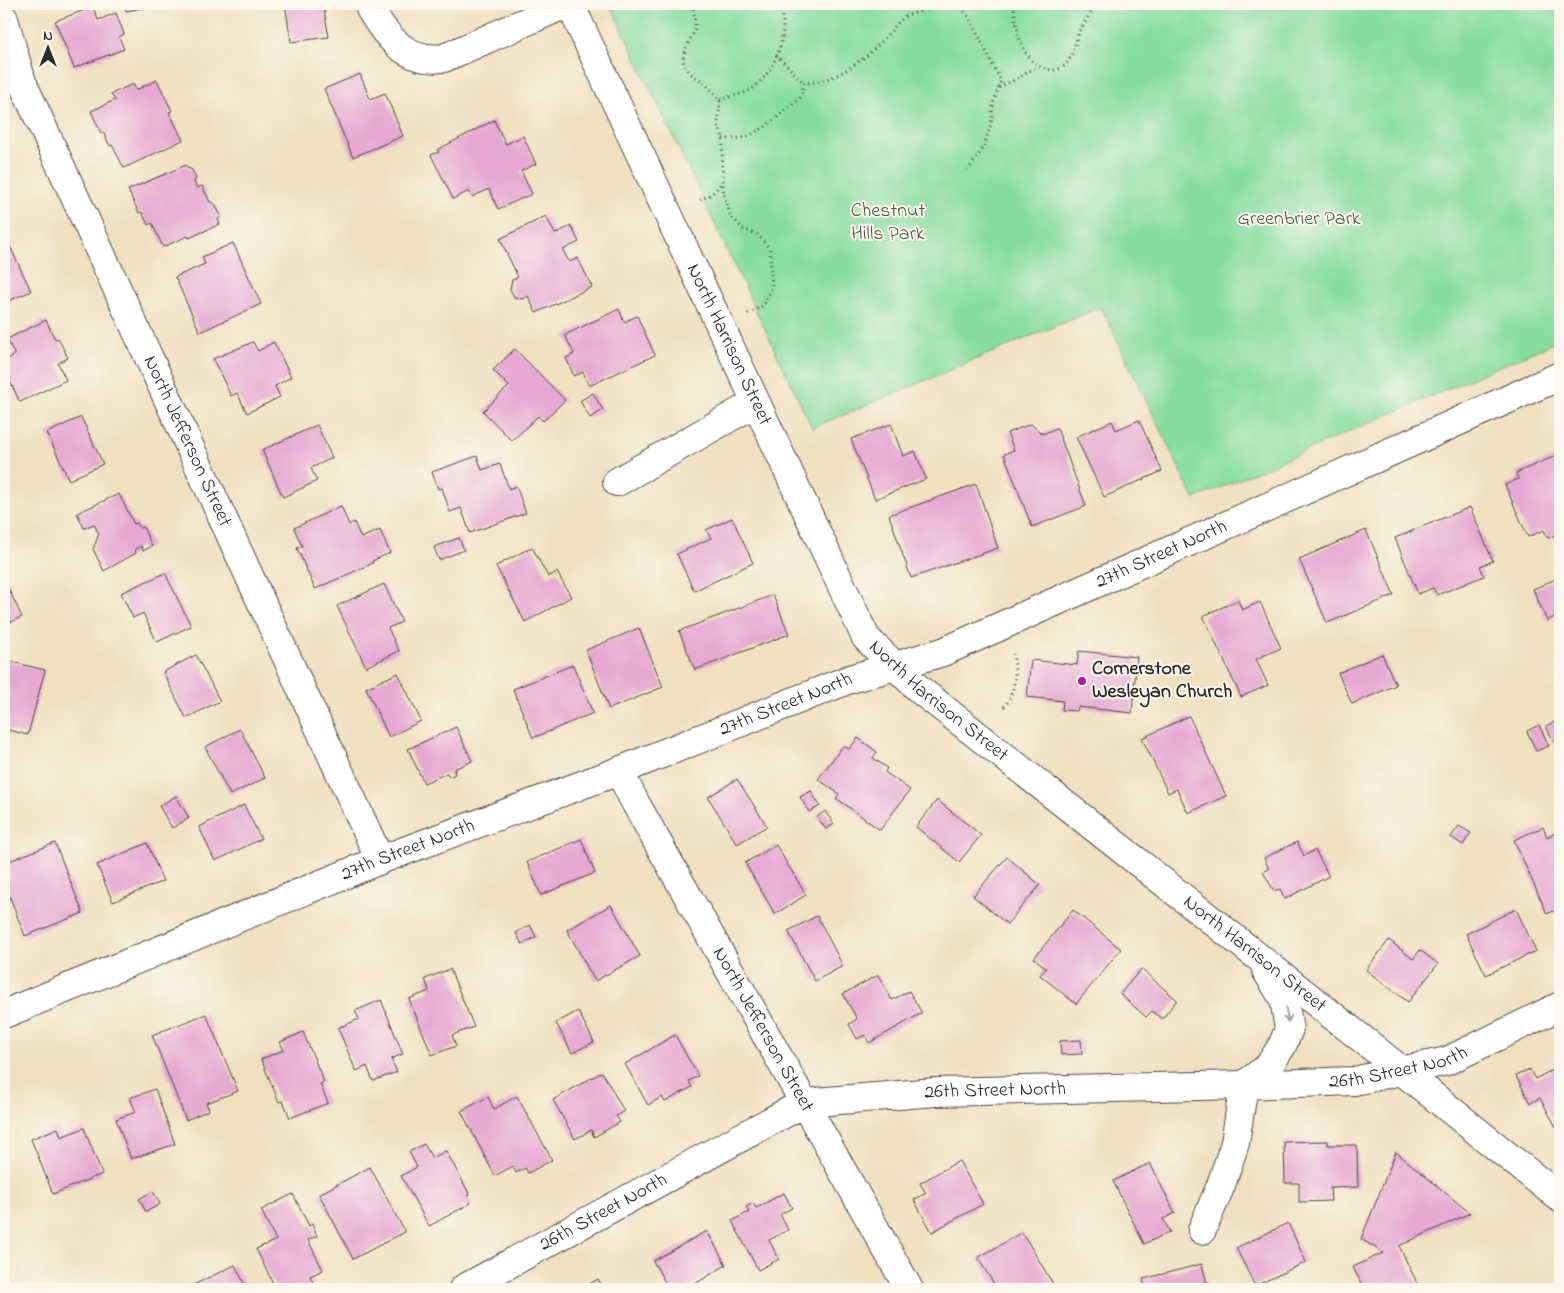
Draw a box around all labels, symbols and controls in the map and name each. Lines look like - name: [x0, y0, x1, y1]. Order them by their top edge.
- north arrow: [22, 22, 72, 72]
- text: N: [43, 26, 53, 47]
- park label: Chestnut Hills Park: [851, 197, 925, 249]
- park label: Greenbrier Park: [1237, 205, 1361, 234]
- street label: North Harrison Street: [679, 259, 779, 431]
- street label: North Jefferson Street: [135, 351, 239, 532]
- street label: 27th Street North: [1091, 512, 1232, 596]
- street label: North Harrison Street: [862, 633, 1015, 769]
- place label: Cornerstone Wesleyan Church: [1092, 655, 1232, 708]
- street label: 27th Street North: [715, 665, 857, 744]
- marker: Cornerstone Wesleyan Church: [1076, 675, 1088, 687]
- street label: 27th Street North: [337, 811, 479, 889]
- street label: North Harrison Street: [1177, 888, 1333, 1020]
- street label: North Jefferson Street: [705, 942, 821, 1118]
- one-way arrow: [1282, 1006, 1292, 1022]
- street label: 26th Street North: [1329, 1038, 1473, 1096]
- street label: 26th Street North: [923, 1075, 1066, 1107]
- street label: 26th Street North: [534, 1166, 673, 1259]

